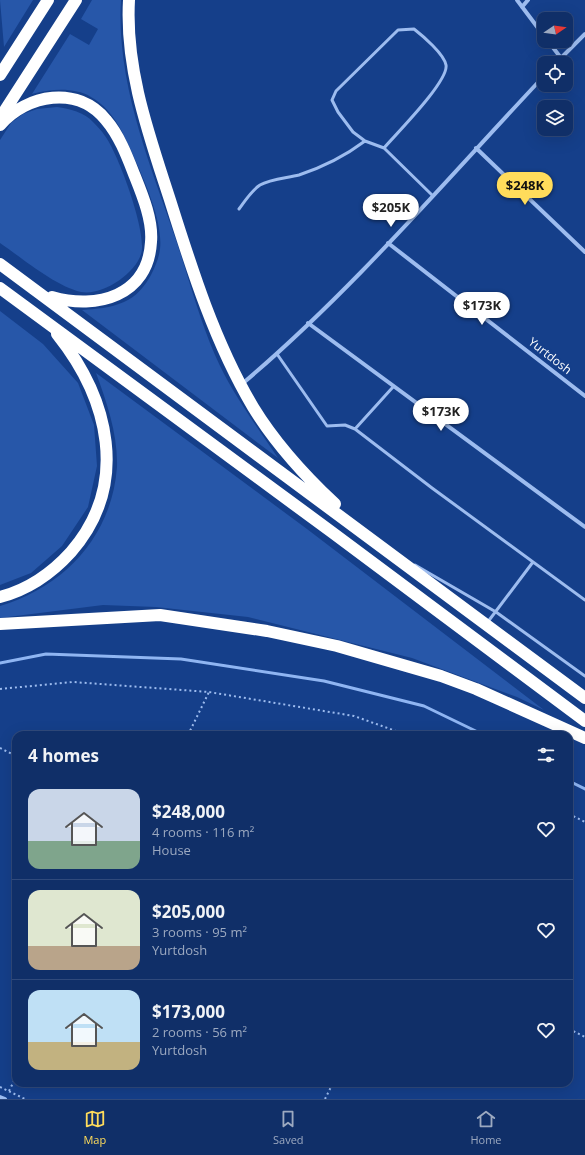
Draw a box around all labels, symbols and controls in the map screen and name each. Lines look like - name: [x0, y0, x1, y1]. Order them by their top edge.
- north arrow: [537, 12, 573, 48]
- map controls: [537, 12, 573, 136]
- button: locate: [537, 56, 573, 92]
- button: layers: [537, 100, 573, 136]
- pin: $248K: [497, 172, 553, 206]
- text: $248K: [506, 176, 544, 194]
- pin: $205K: [363, 194, 419, 228]
- text: $205K: [372, 198, 410, 216]
- pin: $173K: [454, 292, 510, 326]
- text: $173K: [463, 296, 501, 314]
- street label: Yurtdosh: [525, 333, 576, 378]
- pin: $173K: [413, 398, 469, 432]
- text: $173K: [422, 402, 460, 420]
- text: 4 homes: [28, 744, 99, 767]
- icon: filters: [535, 744, 557, 766]
- text: $248,000: [152, 800, 225, 823]
- icon: home: [60, 805, 108, 853]
- icon: heart: [535, 818, 557, 840]
- text: 4 rooms · 116 m²: [152, 823, 254, 841]
- text: House: [152, 841, 191, 859]
- text: $205,000: [152, 900, 225, 923]
- icon: home: [60, 906, 108, 954]
- icon: heart: [535, 919, 557, 941]
- text: 3 rooms · 95 m²: [152, 923, 247, 941]
- text: Yurtdosh: [152, 941, 207, 959]
- text: $173,000: [152, 1000, 225, 1023]
- icon: home: [60, 1006, 108, 1054]
- icon: heart: [535, 1019, 557, 1041]
- text: 2 rooms · 56 m²: [152, 1023, 247, 1041]
- text: Yurtdosh: [152, 1041, 207, 1059]
- tab: Map: [83, 1108, 106, 1147]
- tab: Saved: [273, 1108, 304, 1147]
- tab: Home: [470, 1108, 502, 1147]

